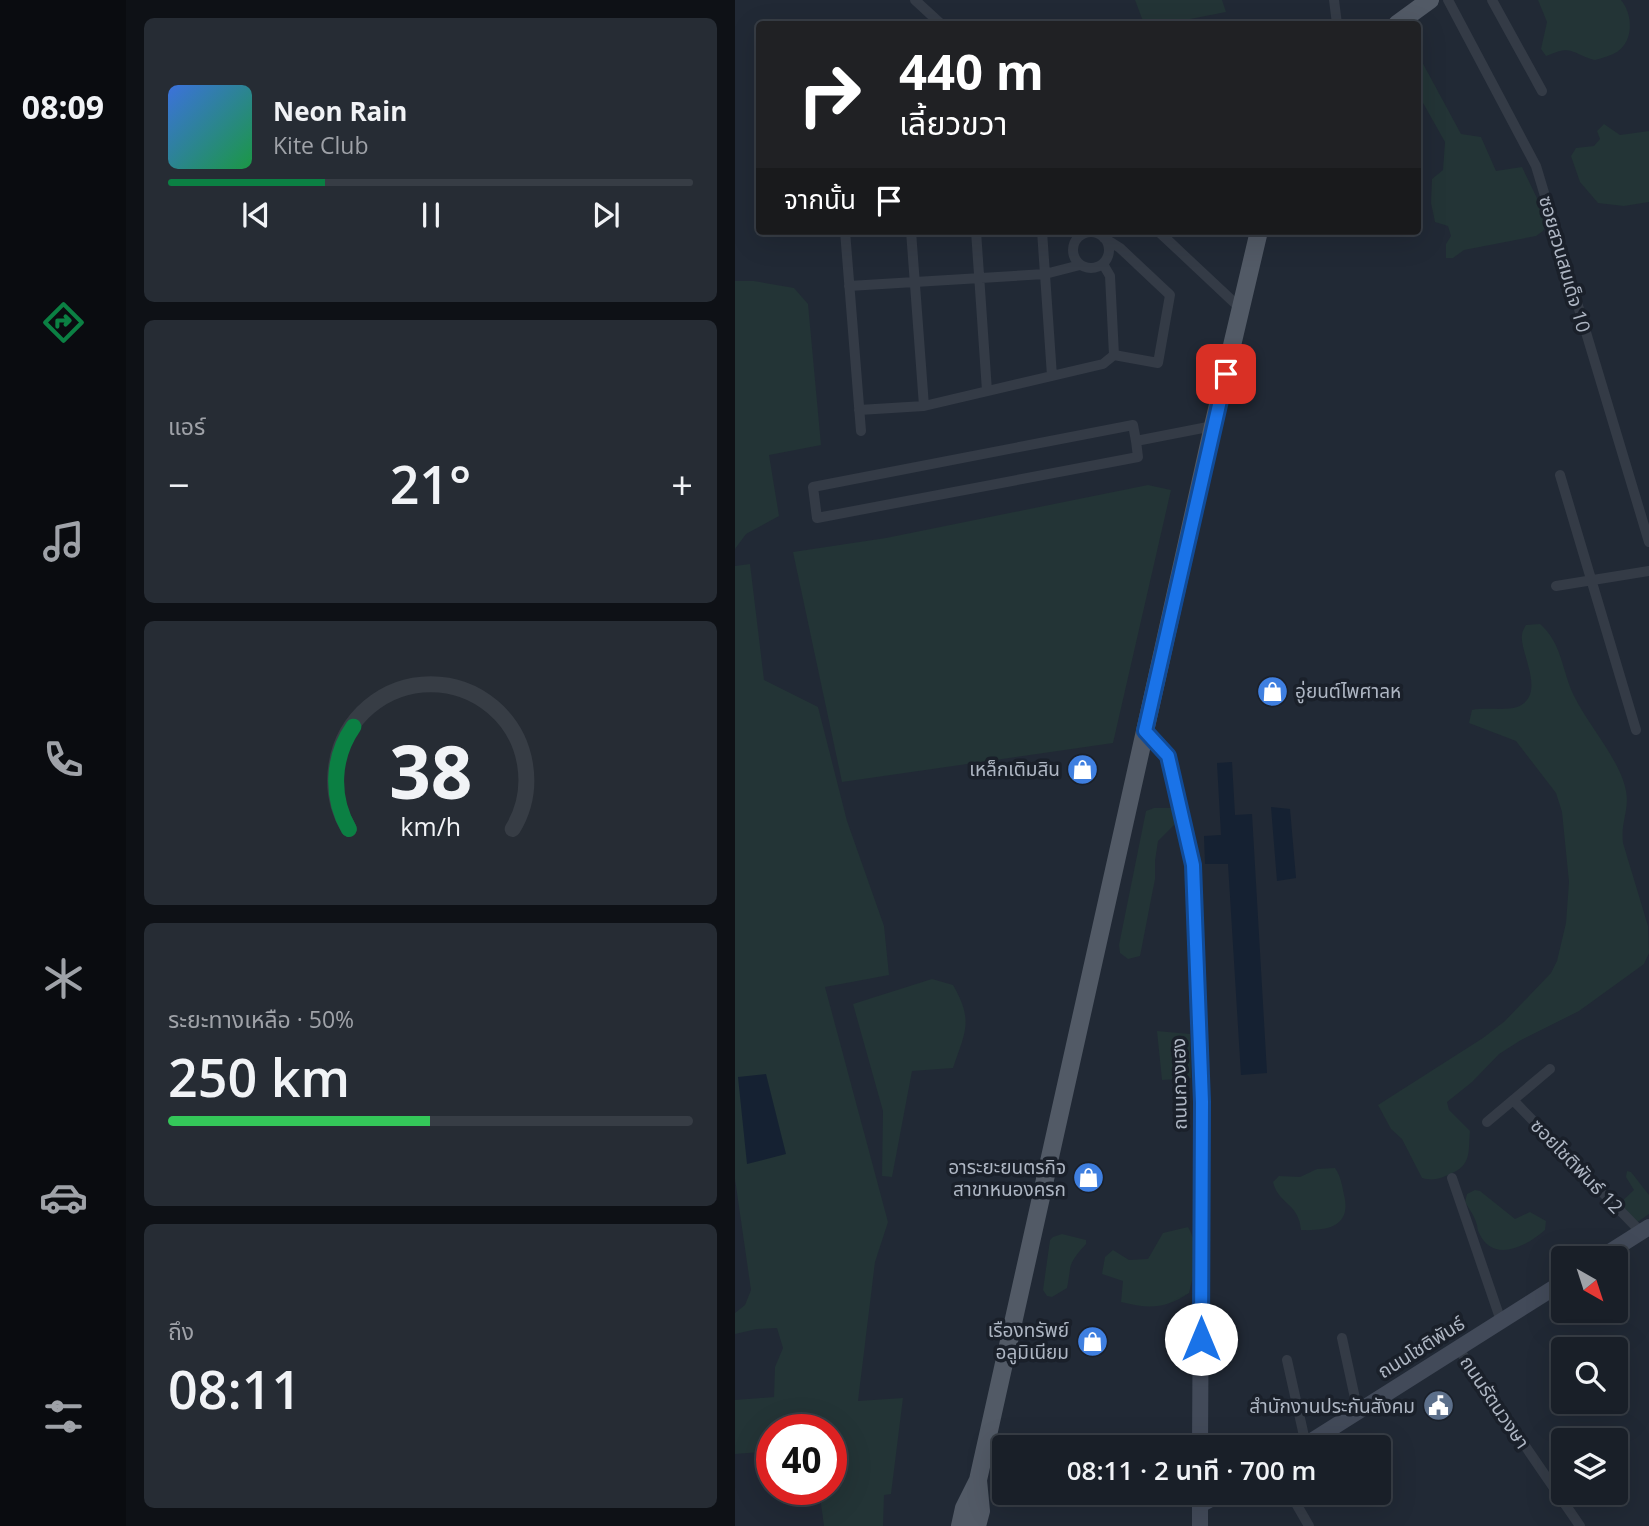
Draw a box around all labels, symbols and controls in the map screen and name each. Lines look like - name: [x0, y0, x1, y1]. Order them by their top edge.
- text: 440 m: [899, 38, 1044, 104]
- icon: right: [784, 49, 875, 140]
- text: 08:09: [22, 85, 104, 128]
- text: Neon Rain: [273, 93, 407, 129]
- text: เลี้ยวขวา: [899, 101, 1007, 144]
- text: Kite Club: [273, 129, 368, 161]
- text: จากนั้น: [784, 181, 856, 217]
- icon: arrive: [870, 182, 908, 220]
- street label: ซอยสวนสมเด็จ 10: [1533, 193, 1597, 335]
- icon: previous: [237, 196, 275, 234]
- icon: pause: [412, 196, 450, 234]
- icon: next: [587, 196, 625, 234]
- icon: directions: [39, 298, 88, 347]
- pin: [1196, 344, 1256, 404]
- icon: arrive: [1207, 355, 1245, 393]
- text: แอร์: [168, 410, 205, 442]
- text: 21°: [390, 448, 471, 519]
- text: −: [168, 458, 190, 510]
- text: +: [671, 458, 693, 510]
- icon: music: [39, 517, 88, 566]
- shop icon: อู่ยนต์ไพศาลห: [1255, 674, 1289, 708]
- place label: อู่ยนต์ไพศาลห: [1295, 678, 1401, 704]
- text: 38: [389, 721, 472, 820]
- icon: phone: [39, 735, 88, 784]
- shop icon: เหล็กเติมสิน: [1066, 752, 1100, 786]
- place label: เหล็กเติมสิน: [969, 756, 1060, 782]
- text: km/h: [400, 809, 461, 843]
- icon: climate: [39, 954, 88, 1003]
- text: ระยะทางเหลือ · 50%: [168, 1003, 354, 1035]
- street label: ถนนกวงเฮง: [1165, 1038, 1193, 1130]
- text: 250 km: [168, 1041, 350, 1112]
- street label: ซอยโชติพันธ์ 12: [1525, 1113, 1629, 1219]
- place label: อาระยะยนตรกิจ สาขาหนองครก: [948, 1154, 1066, 1202]
- shop icon: อาระยะยนตรกิจ สาขาหนองครก: [1072, 1161, 1106, 1195]
- icon: car: [39, 1173, 88, 1222]
- north arrow: [1551, 1246, 1627, 1323]
- map controls: [1551, 1246, 1628, 1505]
- position arrow: [1164, 1302, 1238, 1376]
- street label: ถนนโชติพันธ์: [1373, 1310, 1470, 1384]
- text: ถึง: [168, 1315, 194, 1347]
- place label: เรืองทรัพย์ อลูมิเนียม: [988, 1317, 1069, 1365]
- shop icon: เรืองทรัพย์ อลูมิเนียม: [1075, 1324, 1109, 1358]
- button: search: [1551, 1337, 1628, 1414]
- street label: ถนนรัตนวงษา: [1454, 1350, 1536, 1454]
- text: 08:11: [168, 1353, 301, 1424]
- public building icon: สำนักงานประกันสังคม: [1421, 1389, 1455, 1423]
- icon: filters: [39, 1392, 88, 1441]
- place label: สำนักงานประกันสังคม: [1249, 1393, 1415, 1419]
- speed limit sign: 40: [756, 1414, 847, 1505]
- button: layers: [1551, 1428, 1628, 1505]
- text: 08:11 · 2 นาที · 700 m: [1067, 1452, 1316, 1488]

